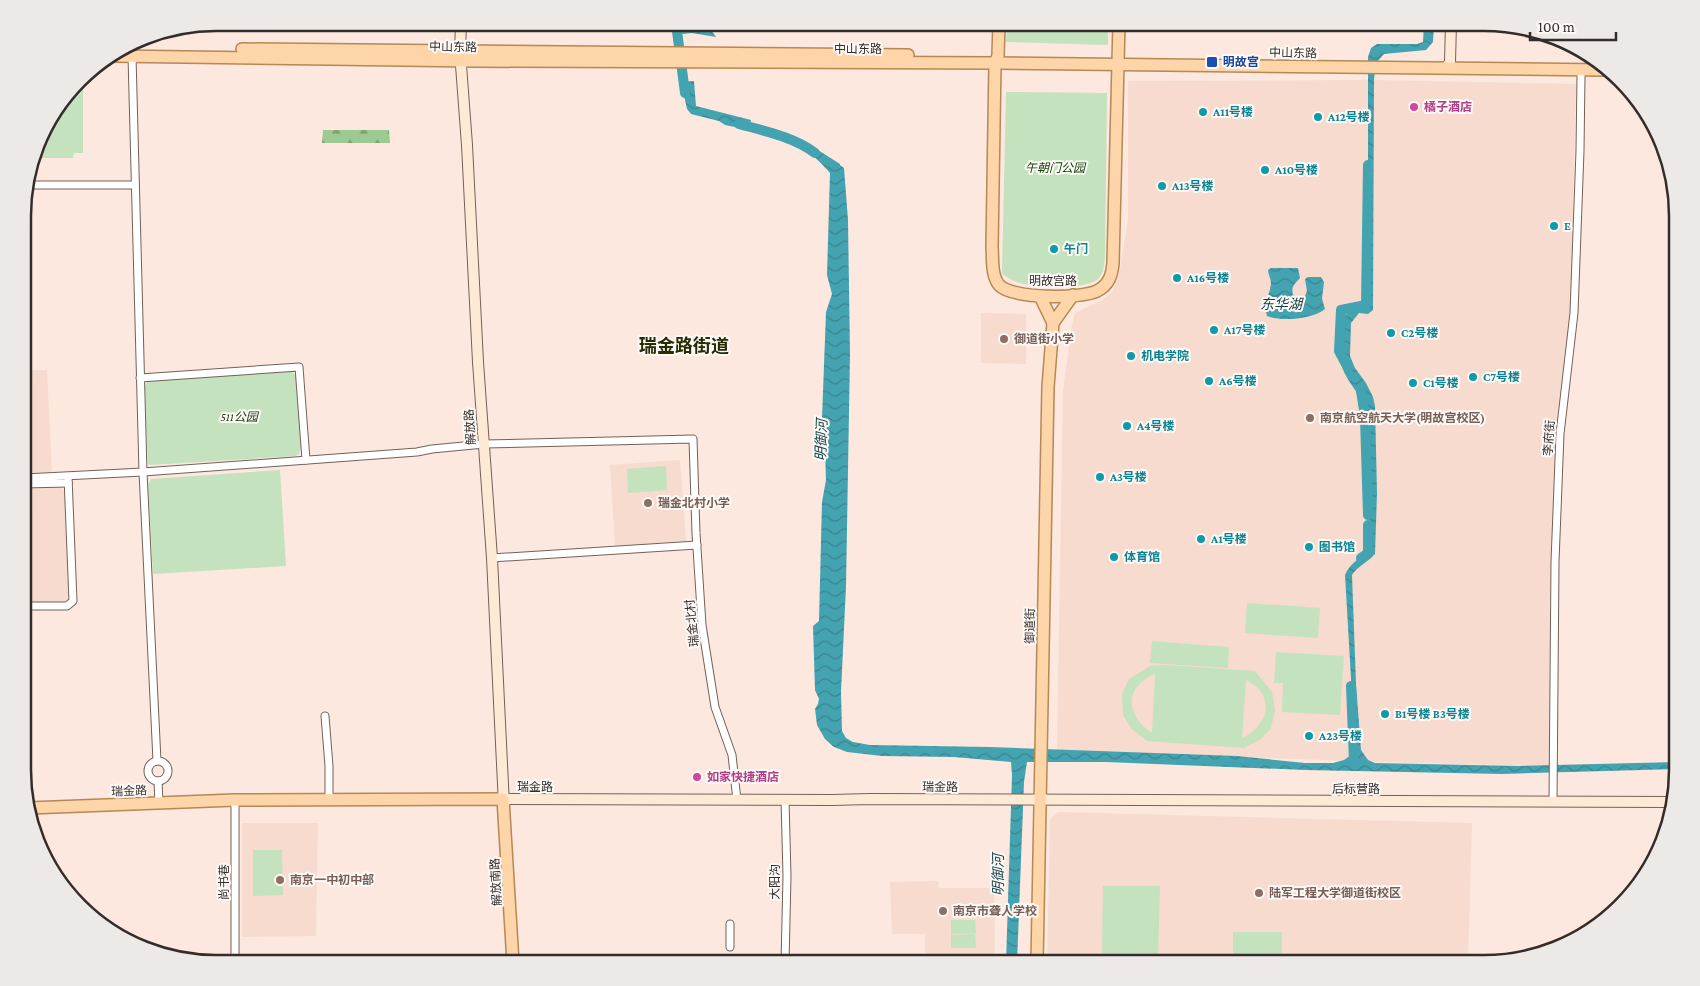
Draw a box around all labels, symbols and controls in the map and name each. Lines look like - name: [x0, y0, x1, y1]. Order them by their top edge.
- scale bar: [1530, 10, 1616, 42]
- text: 100 m: [1538, 19, 1575, 35]
- street label: 中山东路: [429, 40, 477, 54]
- street label: 中山东路: [834, 42, 882, 56]
- street label: 中山东路: [1269, 46, 1317, 60]
- marker: 明故宫: [1205, 55, 1219, 69]
- place label: 明故宫: [1223, 55, 1259, 69]
- place label: 橘子酒店: [1424, 100, 1472, 114]
- marker: 橘子酒店: [1408, 101, 1420, 113]
- place label: A11号楼: [1212, 105, 1253, 119]
- marker: A11号楼: [1197, 106, 1209, 118]
- place label: A12号楼: [1327, 110, 1370, 124]
- marker: A12号楼: [1312, 111, 1324, 123]
- park label: 午朝门公园: [1025, 161, 1087, 175]
- place label: A10号楼: [1274, 163, 1318, 177]
- marker: A10号楼: [1259, 164, 1271, 176]
- place label: A13号楼: [1171, 179, 1214, 193]
- marker: A13号楼: [1156, 180, 1168, 192]
- place label: E: [1564, 219, 1571, 233]
- marker: E: [1548, 220, 1560, 232]
- place label: 午门: [1064, 242, 1088, 256]
- marker: 午门: [1048, 243, 1060, 255]
- place label: A16号楼: [1186, 271, 1229, 285]
- marker: A16号楼: [1171, 272, 1183, 284]
- street label: 明故宫路: [1029, 274, 1077, 288]
- water label: 东华湖: [1260, 296, 1304, 312]
- place label: A17号楼: [1223, 323, 1265, 337]
- marker: A17号楼: [1208, 324, 1220, 336]
- place label: C2号楼: [1401, 326, 1438, 340]
- marker: C2号楼: [1385, 327, 1397, 339]
- place label: 御道街小学: [1014, 332, 1074, 346]
- marker: 御道街小学: [998, 333, 1010, 345]
- district label: 瑞金路街道: [639, 336, 729, 356]
- place label: 机电学院: [1141, 349, 1189, 363]
- marker: 机电学院: [1125, 350, 1137, 362]
- place label: C7号楼: [1483, 370, 1520, 384]
- marker: C7号楼: [1467, 371, 1479, 383]
- place label: A6号楼: [1218, 374, 1257, 388]
- marker: A6号楼: [1203, 375, 1215, 387]
- place label: C1号楼: [1423, 376, 1459, 390]
- marker: C1号楼: [1407, 377, 1419, 389]
- street label: 解放路: [462, 409, 478, 445]
- park label: 511公园: [220, 410, 260, 424]
- place label: 南京航空航天大学(明故宫校区): [1320, 411, 1485, 425]
- marker: 南京航空航天大学(明故宫校区): [1304, 412, 1316, 424]
- water label: 明御河: [812, 416, 830, 461]
- place label: A4号楼: [1136, 419, 1175, 433]
- marker: A4号楼: [1121, 420, 1133, 432]
- street label: 李府街: [1541, 420, 1557, 456]
- place label: A3号楼: [1109, 470, 1147, 484]
- marker: A3号楼: [1094, 471, 1106, 483]
- place label: 瑞金北村小学: [658, 496, 730, 510]
- marker: 瑞金北村小学: [642, 497, 654, 509]
- place label: A1号楼: [1210, 532, 1247, 546]
- marker: A1号楼: [1195, 533, 1207, 545]
- place label: 图书馆: [1319, 540, 1355, 554]
- marker: 图书馆: [1303, 541, 1315, 553]
- place label: 体育馆: [1124, 550, 1160, 564]
- marker: 体育馆: [1108, 551, 1120, 563]
- street label: 瑞金北村: [682, 597, 701, 648]
- street label: 御道街: [1023, 608, 1037, 644]
- place label: B1号楼 B3号楼: [1395, 707, 1470, 721]
- marker: B1号楼 B3号楼: [1379, 708, 1391, 720]
- place label: A23号楼: [1318, 729, 1362, 743]
- marker: A23号楼: [1303, 730, 1315, 742]
- place label: 如家快捷酒店: [707, 770, 779, 784]
- marker: 如家快捷酒店: [691, 771, 703, 783]
- street label: 瑞金路: [517, 780, 553, 794]
- street label: 瑞金路: [922, 780, 958, 794]
- street label: 后标营路: [1332, 782, 1380, 796]
- street label: 瑞金路: [111, 783, 147, 799]
- water label: 明御河: [990, 851, 1006, 896]
- street label: 解放南路: [488, 858, 504, 906]
- street label: 尚书巷: [217, 864, 231, 900]
- street label: 大阳沟: [768, 864, 782, 900]
- place label: 南京一中初中部: [290, 873, 374, 887]
- marker: 南京一中初中部: [274, 874, 286, 886]
- place label: 陆军工程大学御道街校区: [1269, 886, 1401, 900]
- marker: 陆军工程大学御道街校区: [1253, 887, 1265, 899]
- place label: 南京市聋人学校: [953, 904, 1037, 918]
- marker: 南京市聋人学校: [937, 905, 949, 917]

